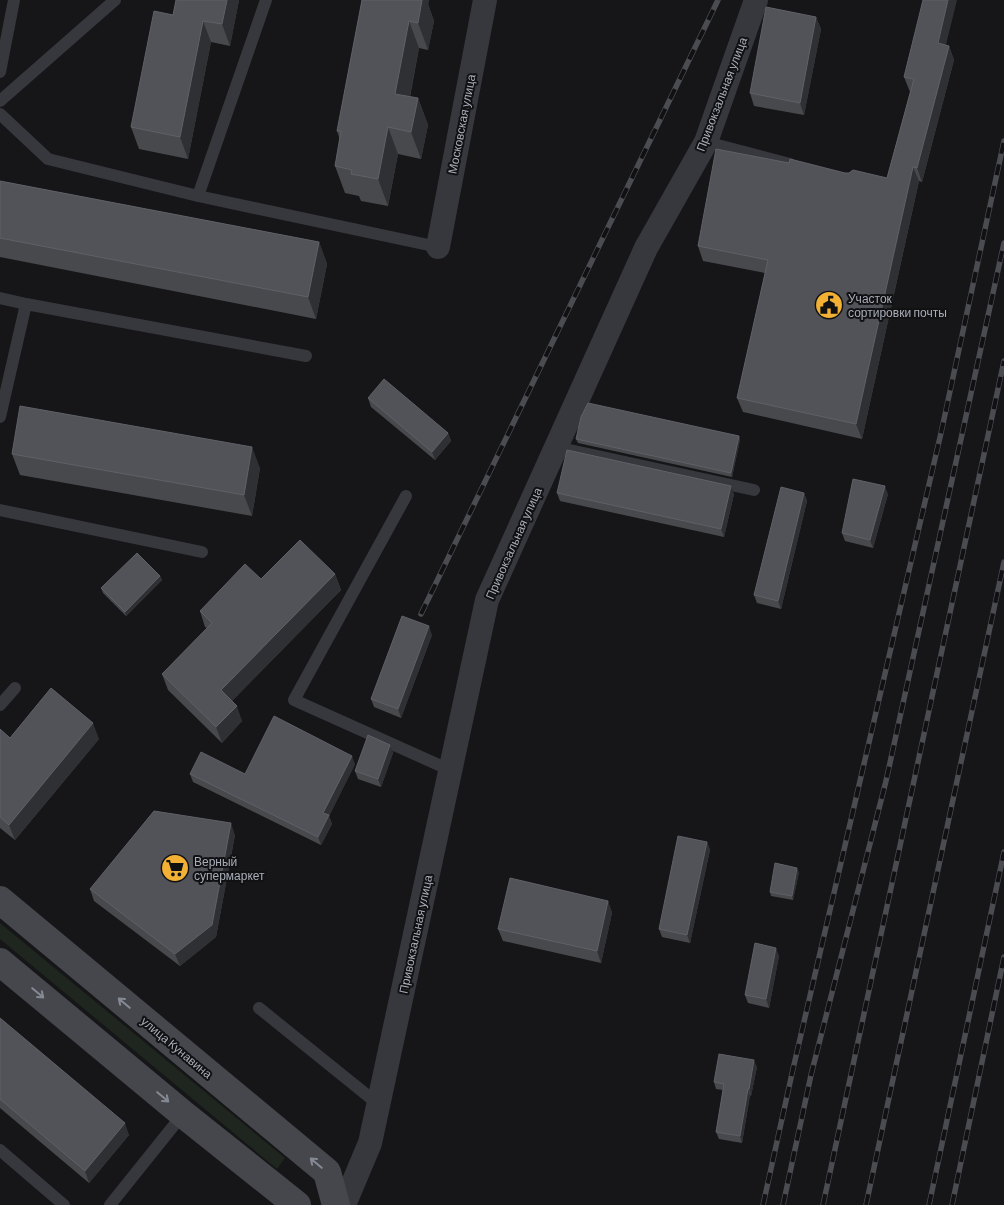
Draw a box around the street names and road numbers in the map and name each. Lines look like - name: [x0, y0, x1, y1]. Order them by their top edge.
- street label: Привокзальная улица: [693, 35, 750, 153]
- street label: Московская улица: [444, 73, 479, 175]
- street label: Привокзальная улица: [482, 485, 545, 601]
- street label: Привокзальная улица: [396, 873, 435, 995]
- street label: улица Кунавина: [138, 1013, 215, 1082]

